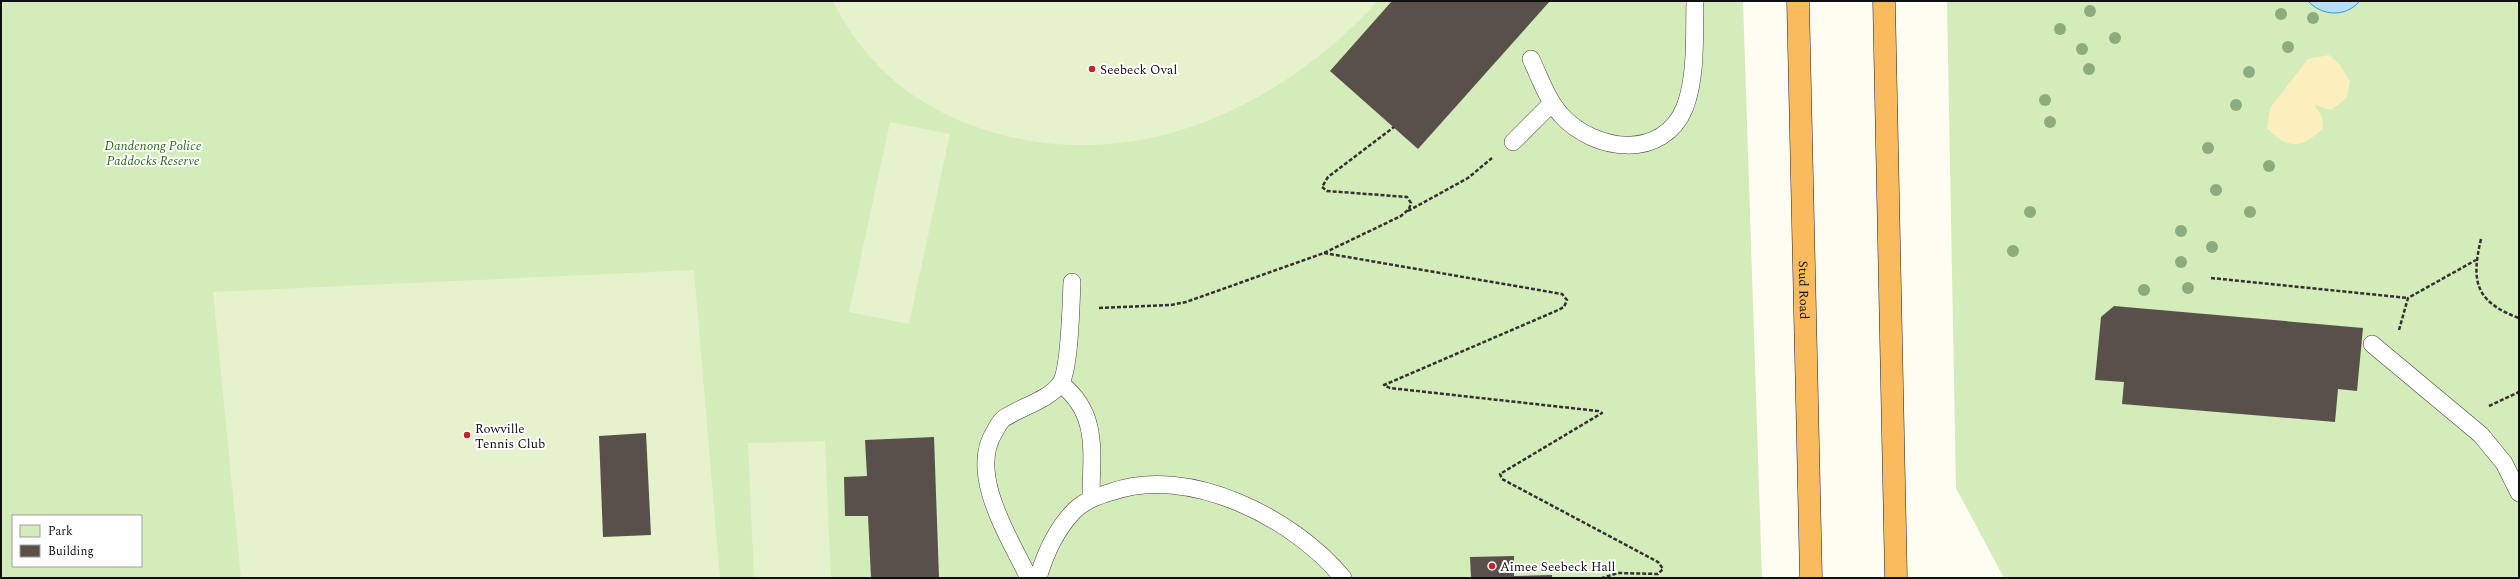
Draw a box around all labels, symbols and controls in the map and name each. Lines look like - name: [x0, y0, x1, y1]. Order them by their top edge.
- place label: Seebeck Oval: [1100, 60, 1177, 80]
- marker: Seebeck Oval: [1087, 64, 1097, 74]
- park label: Dandenong Police Paddocks Reserve: [105, 136, 202, 171]
- street label: Stud Road: [1793, 260, 1814, 320]
- place label: Rowville Tennis Club: [475, 419, 545, 454]
- marker: Rowville Tennis Club: [462, 430, 472, 440]
- legend: [12, 515, 142, 567]
- text: Park: [48, 522, 73, 541]
- text: Building: [48, 542, 94, 561]
- place label: Aimee Seebeck Hall: [1500, 557, 1616, 577]
- marker: Aimee Seebeck Hall: [1487, 561, 1497, 571]

